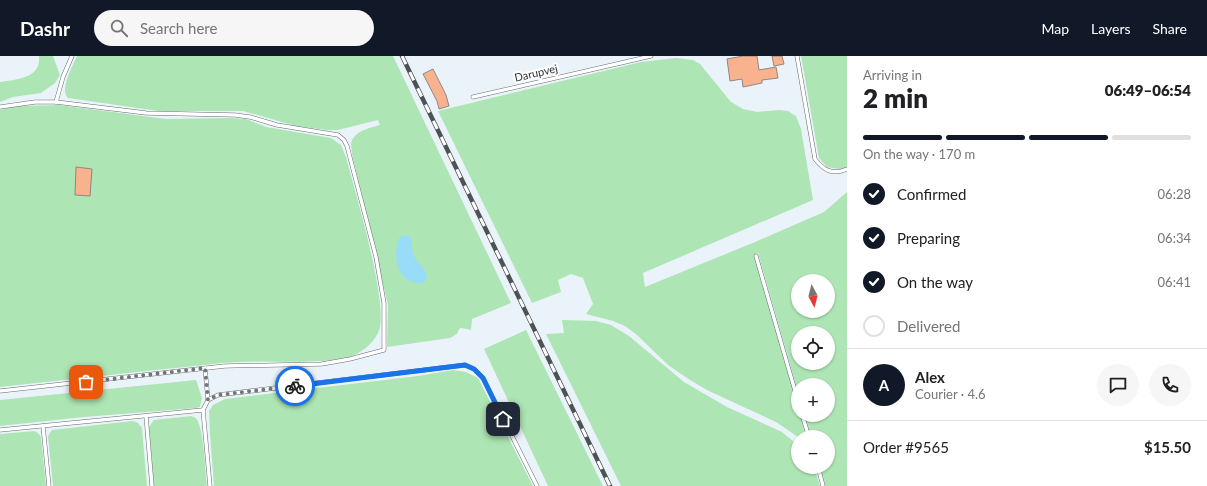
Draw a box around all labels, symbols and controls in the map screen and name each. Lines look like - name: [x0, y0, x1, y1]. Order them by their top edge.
- search box: [94, 10, 374, 46]
- text: Dashr: [20, 17, 70, 40]
- icon: search: [108, 17, 130, 39]
- text: Search here: [140, 19, 217, 37]
- text: Map: [1041, 20, 1069, 37]
- text: Layers: [1091, 20, 1131, 37]
- text: Share: [1153, 20, 1187, 37]
- street label: Darupvej: [513, 61, 559, 84]
- text: Arriving in: [863, 67, 922, 83]
- text: 06:49–06:54: [1105, 81, 1191, 99]
- text: 2 min: [863, 82, 928, 114]
- text: On the way · 170 m: [863, 146, 975, 162]
- icon: check: [863, 183, 885, 205]
- text: Confirmed: [897, 185, 966, 203]
- text: 06:28: [1158, 186, 1191, 202]
- icon: check: [863, 227, 885, 249]
- text: Preparing: [897, 229, 960, 247]
- text: 06:34: [1158, 230, 1191, 246]
- icon: check: [863, 271, 885, 293]
- text: On the way: [897, 273, 973, 291]
- north arrow: [791, 274, 835, 318]
- map controls: [791, 274, 835, 474]
- text: 06:41: [1158, 274, 1191, 290]
- text: Delivered: [897, 317, 960, 335]
- button: locate: [791, 326, 835, 370]
- button: chat: [1097, 364, 1139, 406]
- button: phone: [1149, 364, 1191, 406]
- pin: [69, 365, 103, 399]
- courier: [275, 366, 315, 406]
- text: Alex: [915, 368, 945, 386]
- icon: bag: [75, 371, 97, 393]
- icon: bike: [284, 375, 306, 397]
- text: A: [879, 376, 889, 394]
- button: +: [791, 378, 835, 422]
- text: Courier · 4.6: [915, 386, 986, 402]
- pin: [486, 402, 520, 436]
- icon: home: [492, 408, 514, 430]
- button: −: [791, 430, 835, 474]
- text: Order #9565: [863, 438, 949, 456]
- text: $15.50: [1144, 438, 1191, 456]

